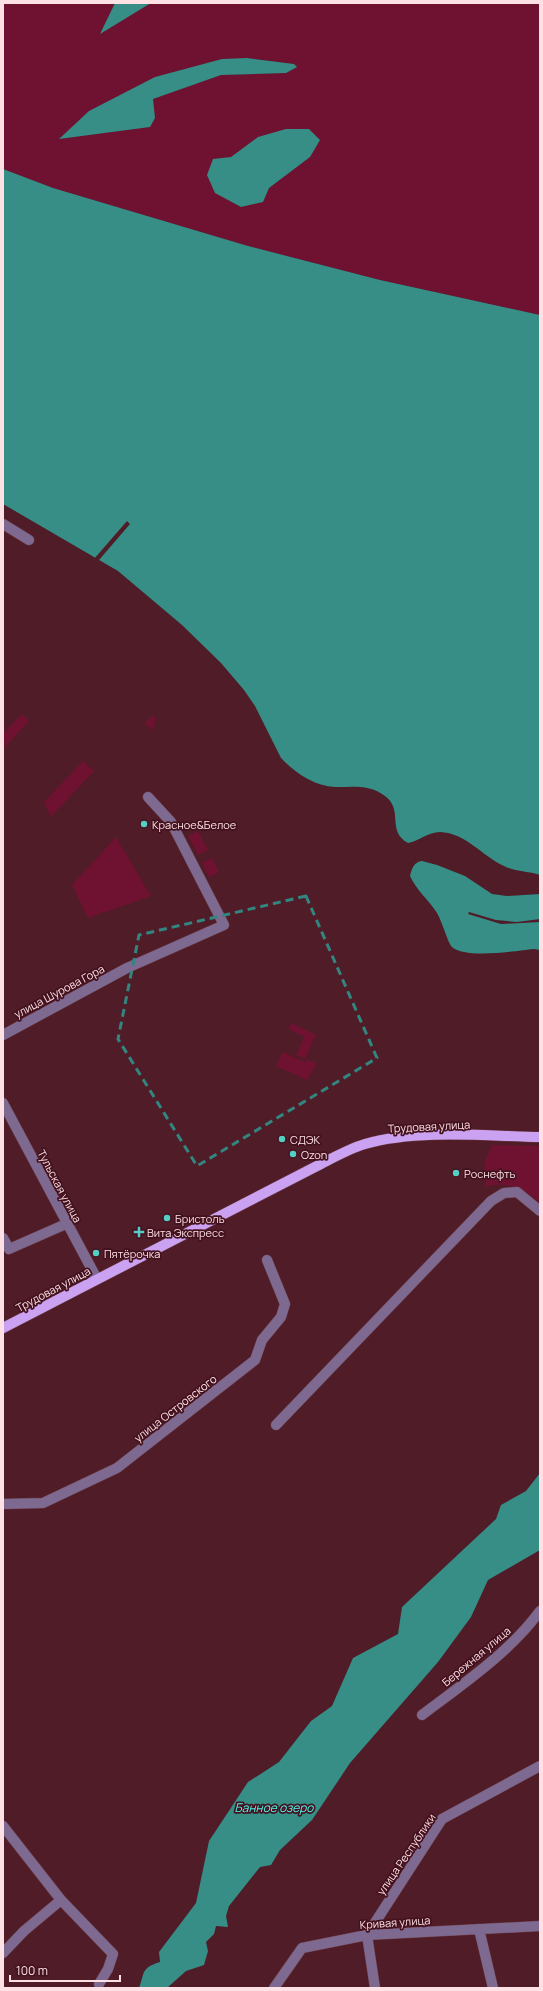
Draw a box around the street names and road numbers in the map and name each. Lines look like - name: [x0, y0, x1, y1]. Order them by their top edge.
- street label: улица Шурова Гора: [11, 961, 107, 1021]
- street label: Трудовая улица: [387, 1116, 471, 1136]
- street label: Тульская улица: [34, 1147, 86, 1225]
- street label: Трудовая улица: [13, 1263, 93, 1315]
- street label: улица Островского: [131, 1371, 220, 1445]
- street label: Бережная улица: [438, 1623, 514, 1689]
- street label: улица Республики: [373, 1810, 439, 1898]
- street label: Кривая улица: [359, 1912, 431, 1932]

